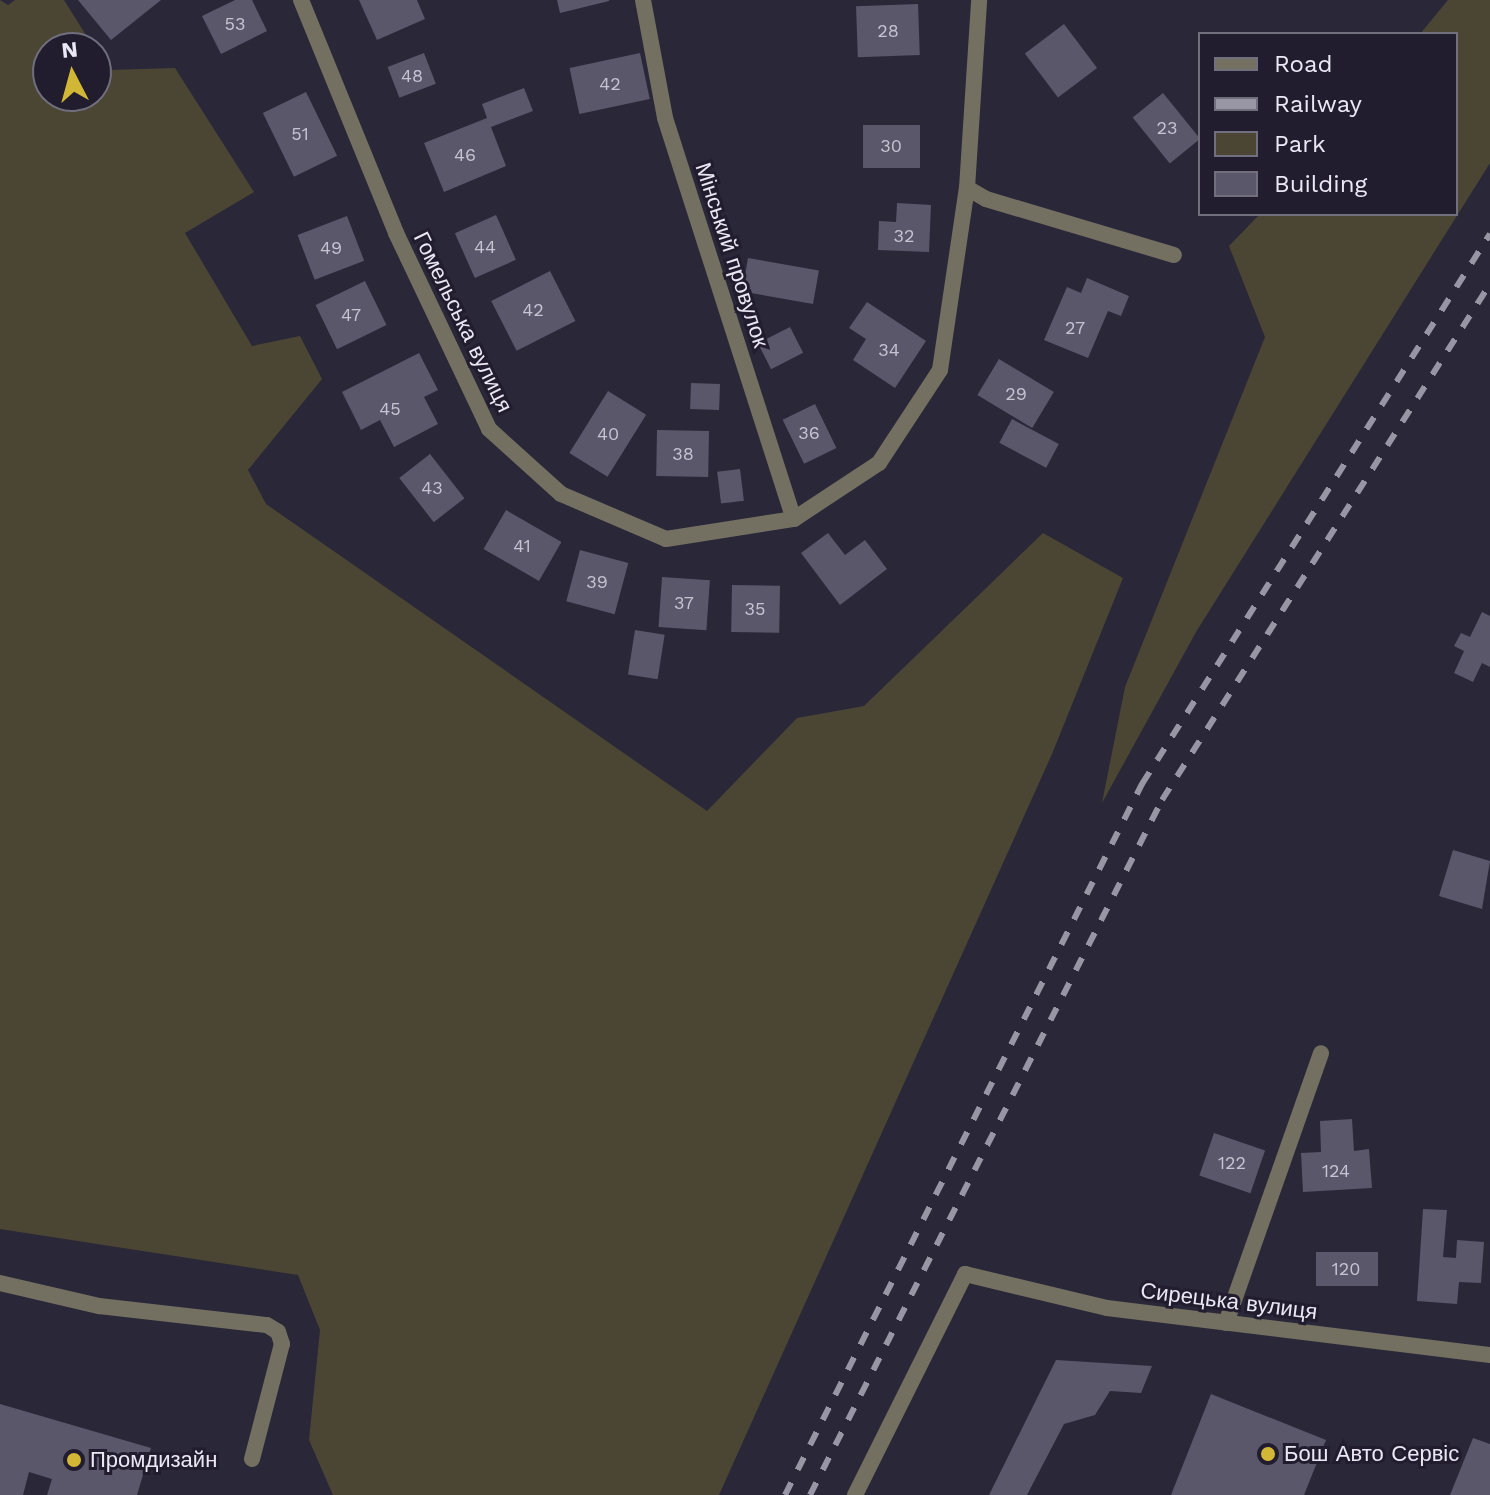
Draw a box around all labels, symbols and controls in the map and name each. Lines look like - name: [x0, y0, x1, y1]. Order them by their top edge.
- house number: 53: [225, 13, 245, 35]
- house number: 28: [877, 20, 899, 42]
- north arrow: [32, 32, 112, 112]
- legend: [1198, 32, 1458, 216]
- text: N: [60, 36, 79, 63]
- text: Road: [1274, 50, 1333, 78]
- house number: 48: [401, 65, 423, 87]
- house number: 42: [599, 73, 621, 95]
- text: Railway: [1274, 90, 1362, 118]
- house number: 23: [1157, 117, 1177, 139]
- house number: 51: [291, 123, 309, 145]
- text: Park: [1274, 130, 1326, 158]
- house number: 30: [880, 135, 902, 157]
- house number: 46: [454, 144, 476, 166]
- street label: Мінський провулок: [690, 159, 774, 351]
- text: Building: [1274, 170, 1367, 198]
- house number: 32: [894, 225, 914, 247]
- street label: Гомельська вулиця: [408, 228, 518, 416]
- house number: 44: [474, 236, 496, 258]
- house number: 49: [320, 237, 342, 259]
- house number: 42: [522, 299, 544, 321]
- house number: 47: [341, 304, 361, 326]
- house number: 27: [1065, 317, 1085, 339]
- house number: 34: [878, 339, 900, 361]
- house number: 29: [1005, 383, 1027, 405]
- house number: 45: [379, 398, 401, 420]
- house number: 36: [798, 422, 820, 444]
- house number: 40: [597, 423, 619, 445]
- house number: 38: [672, 443, 694, 465]
- house number: 43: [421, 477, 443, 499]
- house number: 41: [513, 535, 531, 557]
- house number: 39: [586, 571, 608, 593]
- house number: 37: [674, 592, 694, 614]
- house number: 35: [745, 598, 765, 620]
- house number: 122: [1218, 1152, 1246, 1174]
- house number: 124: [1322, 1160, 1350, 1182]
- house number: 120: [1332, 1258, 1360, 1280]
- street label: Сирецька вулиця: [1139, 1277, 1319, 1325]
- place label: Бош Авто Сервіс: [1284, 1441, 1459, 1467]
- marker: Бош Авто Сервіс: [1259, 1445, 1277, 1463]
- place label: Промдизайн: [90, 1447, 217, 1473]
- marker: Промдизайн: [65, 1451, 83, 1469]

